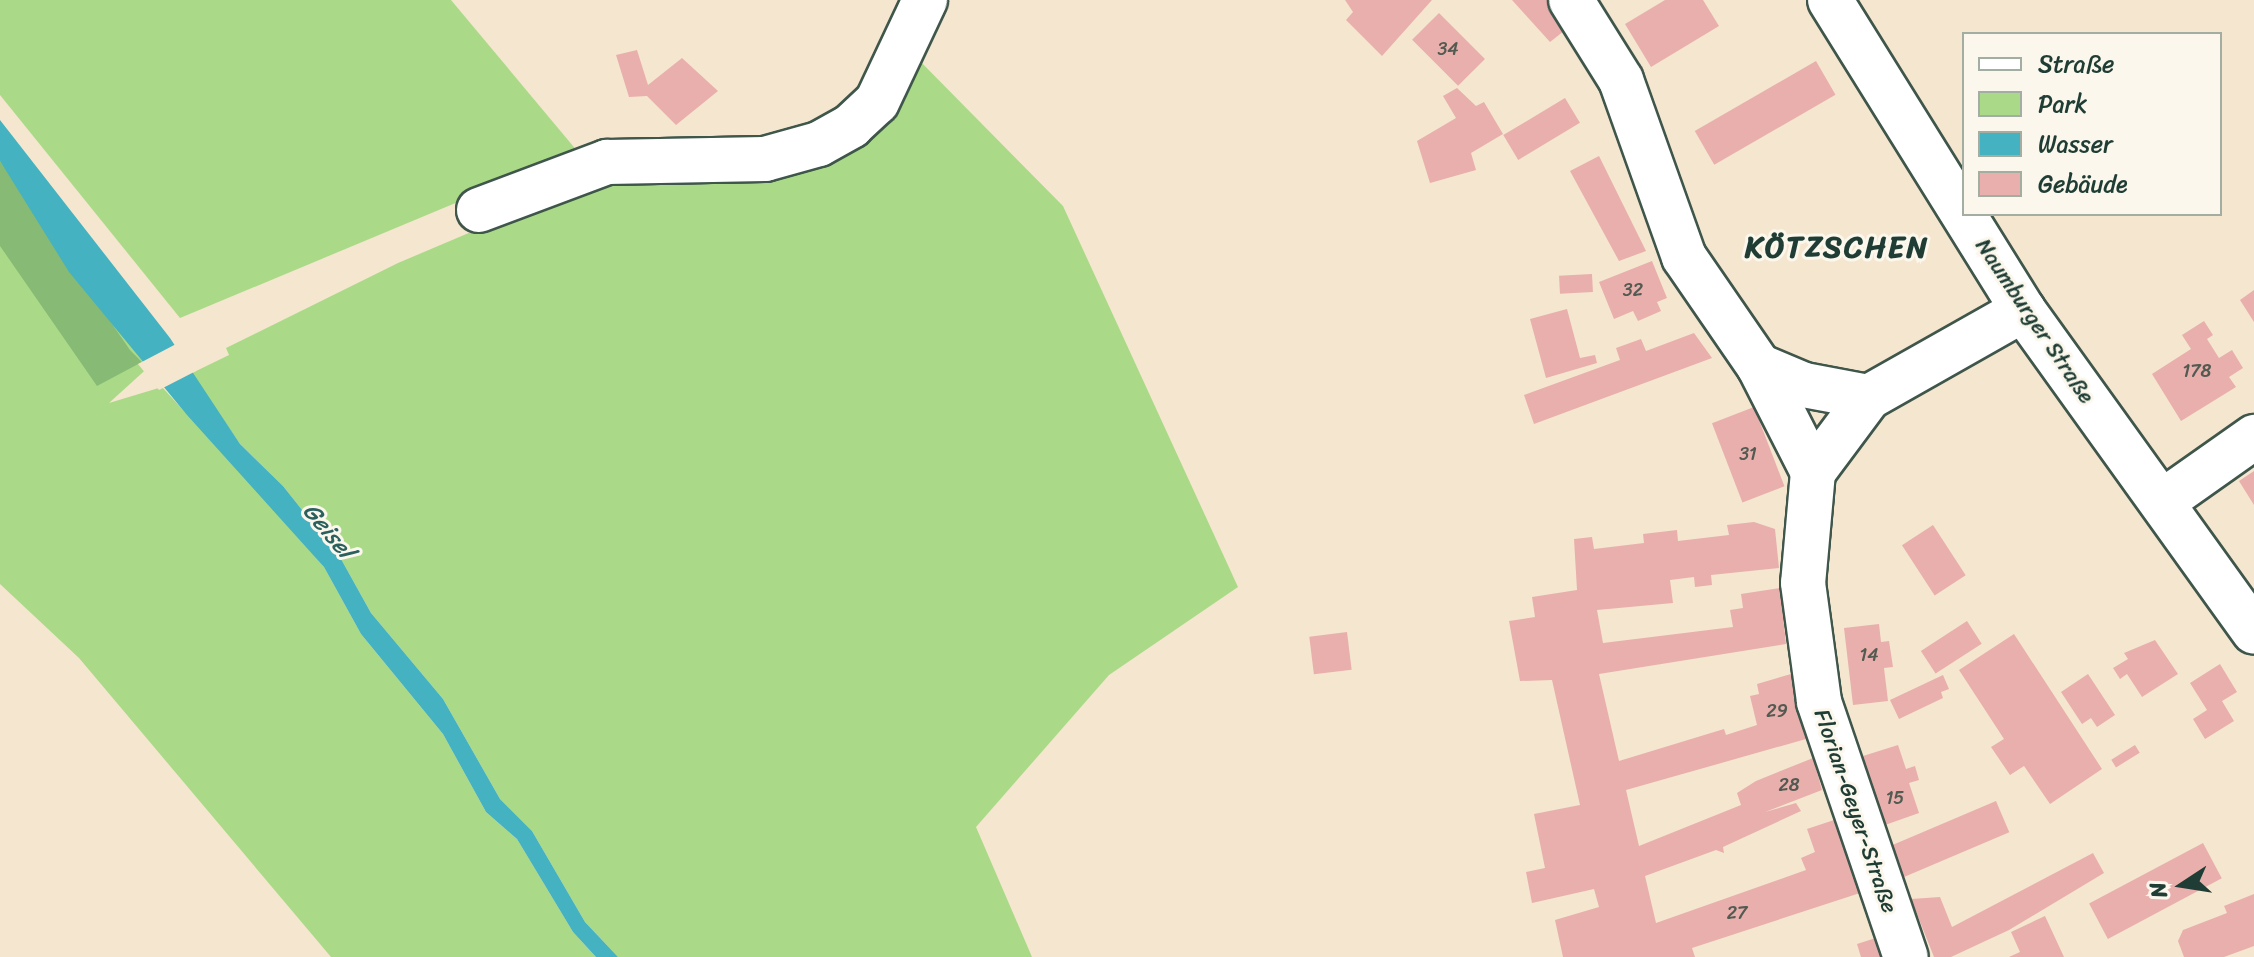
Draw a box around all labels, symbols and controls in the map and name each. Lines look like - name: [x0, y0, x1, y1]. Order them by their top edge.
- legend: [1962, 32, 2222, 216]
- house number: 34: [1437, 38, 1459, 60]
- text: Straße: [2038, 43, 2114, 85]
- text: Park: [2038, 83, 2087, 125]
- text: Wasser: [2038, 123, 2113, 165]
- text: Gebäude: [2038, 163, 2128, 205]
- district label: KÖTZSCHEN: [1745, 229, 1929, 265]
- street label: Naumburger Straße: [1970, 233, 2100, 409]
- house number: 32: [1623, 279, 1643, 301]
- house number: 178: [2183, 360, 2211, 382]
- house number: 31: [1739, 443, 1757, 465]
- water label: Geisel: [297, 497, 359, 565]
- house number: 14: [1860, 644, 1878, 666]
- house number: 29: [1766, 700, 1788, 722]
- street label: Florian-Geyer-Straße: [1809, 706, 1903, 916]
- house number: 28: [1778, 774, 1800, 796]
- house number: 15: [1886, 787, 1904, 809]
- north arrow: [2142, 845, 2222, 925]
- text: N: [2137, 879, 2179, 902]
- house number: 27: [1727, 902, 1747, 924]

